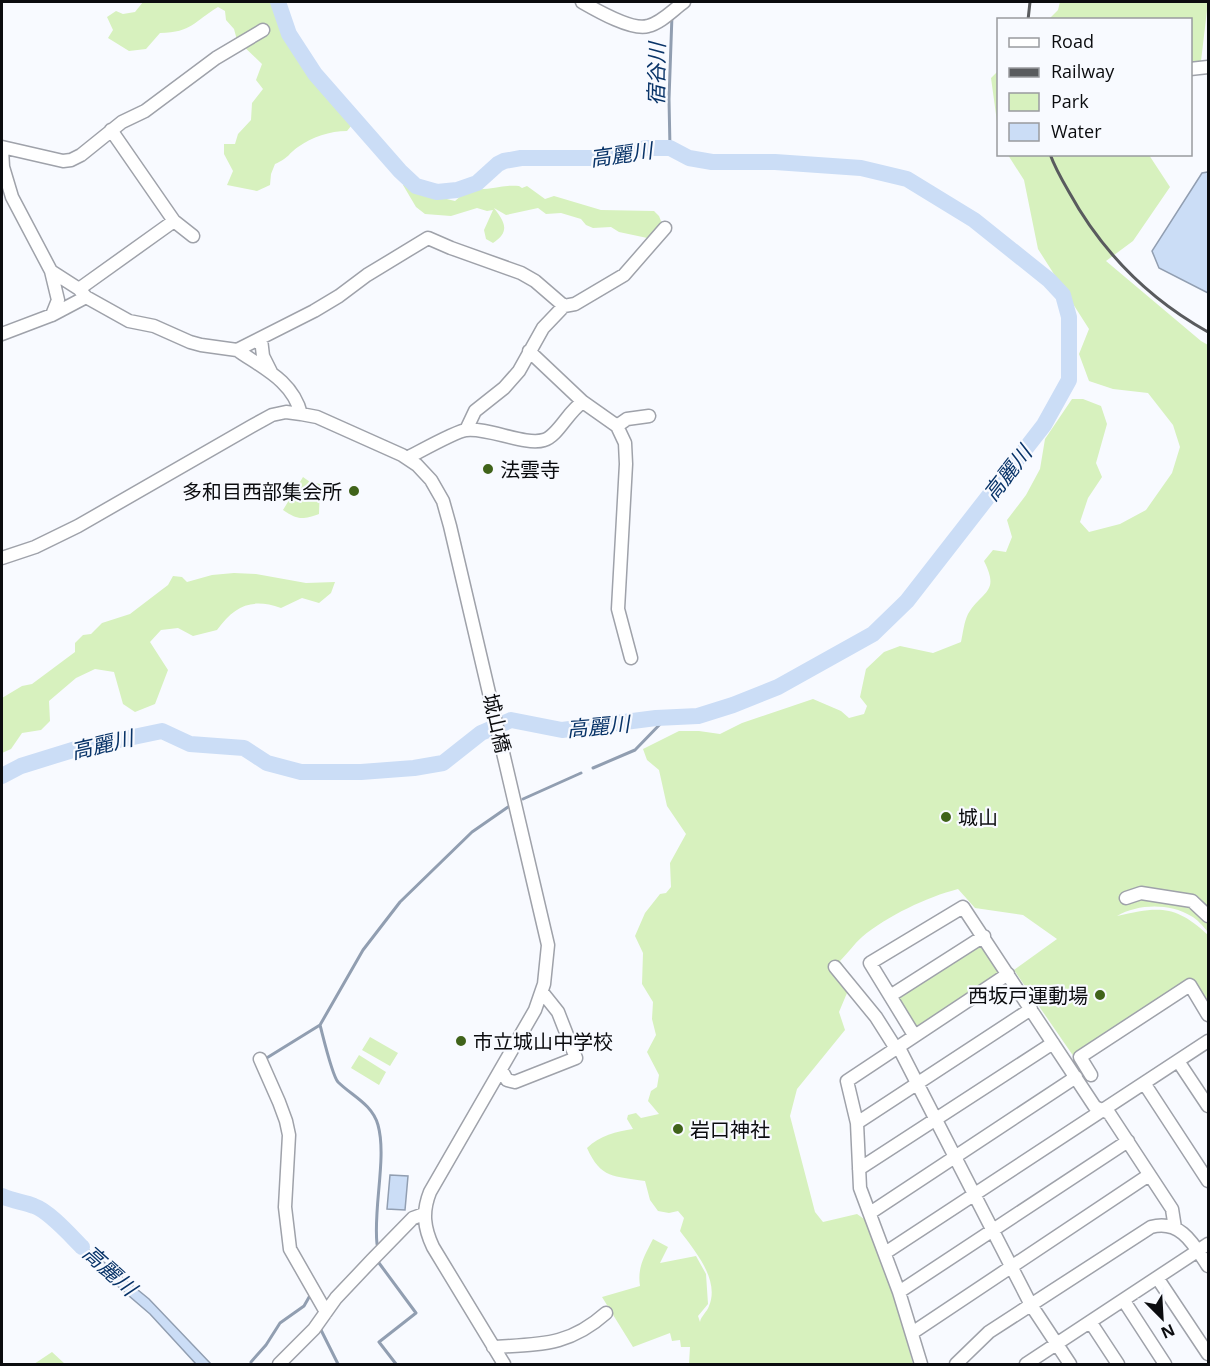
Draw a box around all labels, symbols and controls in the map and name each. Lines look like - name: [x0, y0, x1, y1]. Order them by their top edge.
- legend: [997, 18, 1192, 156]
- text: Road: [1051, 29, 1094, 53]
- water label: 宿谷川: [641, 40, 671, 106]
- text: Railway: [1051, 59, 1115, 83]
- text: Park: [1051, 89, 1089, 113]
- text: Water: [1051, 119, 1102, 143]
- water label: 高麗川: [588, 135, 656, 172]
- water label: 高麗川: [977, 438, 1039, 506]
- place label: 法雲寺: [500, 456, 560, 483]
- marker: 法雲寺: [481, 462, 495, 476]
- place label: 多和目西部集会所: [182, 478, 342, 505]
- marker: 多和目西部集会所: [347, 484, 361, 498]
- street label: 城山橋: [477, 691, 517, 755]
- water label: 高麗川: [565, 709, 633, 743]
- water label: 高麗川: [68, 723, 138, 765]
- place label: 城山: [958, 804, 998, 831]
- marker: 城山: [939, 810, 953, 824]
- place label: 西坂戸運動場: [968, 982, 1088, 1009]
- marker: 西坂戸運動場: [1093, 988, 1107, 1002]
- place label: 市立城山中学校: [473, 1028, 613, 1055]
- marker: 市立城山中学校: [454, 1034, 468, 1048]
- place label: 岩口神社: [690, 1116, 770, 1143]
- marker: 岩口神社: [671, 1122, 685, 1136]
- water label: 高麗川: [77, 1239, 144, 1303]
- north arrow: [1132, 1288, 1192, 1348]
- text: N: [1158, 1319, 1179, 1344]

